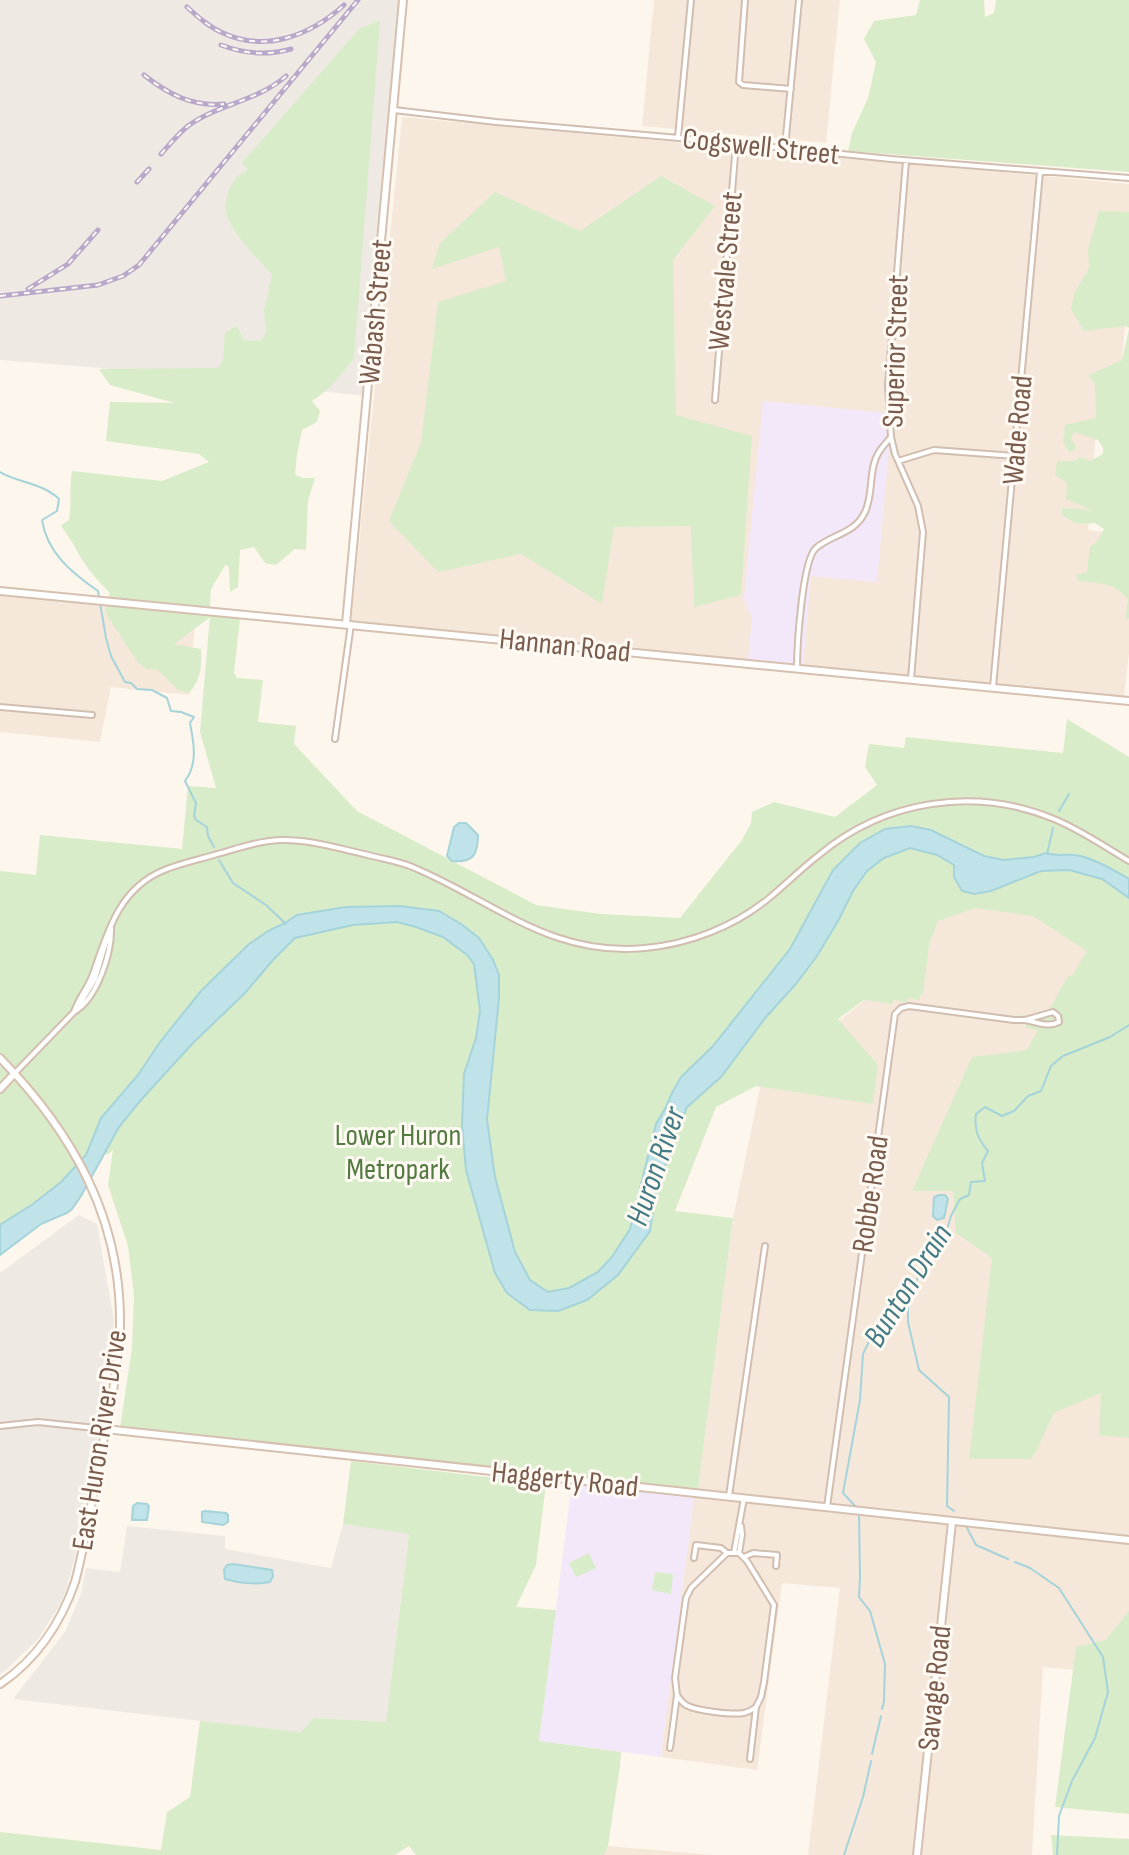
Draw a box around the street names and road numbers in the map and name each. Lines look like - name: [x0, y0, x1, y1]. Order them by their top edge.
- street label: Cogswell Street: [681, 121, 841, 173]
- street label: Westvale Street: [701, 190, 751, 352]
- street label: Wabash Street: [352, 238, 400, 386]
- street label: Superior Street: [875, 274, 917, 428]
- street label: Wade Road: [995, 374, 1041, 486]
- street label: Hannan Road: [498, 621, 632, 671]
- street label: Robbe Road: [845, 1133, 897, 1255]
- street label: East Huron River Drive: [65, 1327, 135, 1553]
- street label: Haggerty Road: [490, 1454, 640, 1506]
- street label: Savage Road: [911, 1624, 959, 1752]

